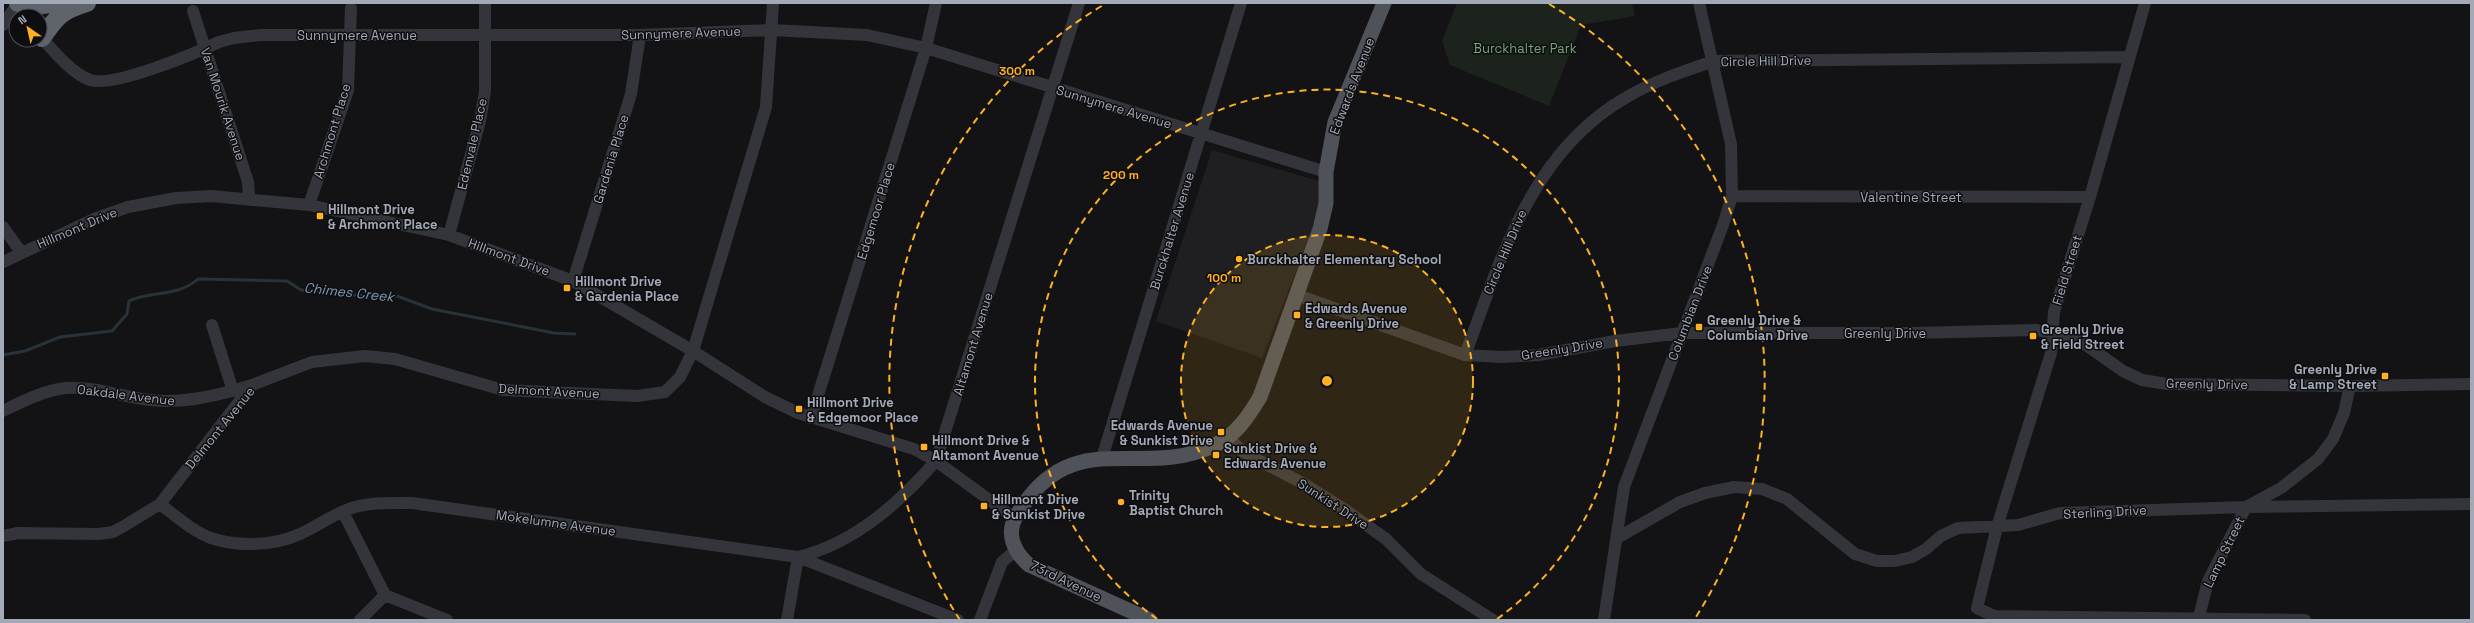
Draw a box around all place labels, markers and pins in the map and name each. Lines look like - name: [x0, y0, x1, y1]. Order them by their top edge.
- place label: Hillmont Drive & Archmont Place: [328, 201, 438, 233]
- marker: Hillmont Drive & Archmont Place: [315, 211, 325, 221]
- place label: Burckhalter Elementary School: [1247, 251, 1442, 268]
- marker: Burckhalter Elementary School: [1234, 254, 1244, 264]
- place label: Hillmont Drive & Gardenia Place: [575, 273, 679, 305]
- marker: Hillmont Drive & Gardenia Place: [562, 283, 572, 293]
- place label: Edwards Avenue & Greenly Drive: [1305, 300, 1407, 332]
- marker: Edwards Avenue & Greenly Drive: [1292, 310, 1302, 320]
- place label: Greenly Drive & Columbian Drive: [1707, 312, 1808, 344]
- place label: Greenly Drive & Field Street: [2041, 321, 2124, 353]
- marker: Greenly Drive & Columbian Drive: [1694, 322, 1704, 332]
- marker: Greenly Drive & Field Street: [2028, 331, 2038, 341]
- place label: Greenly Drive & Lamp Street: [2289, 361, 2377, 393]
- marker: Greenly Drive & Lamp Street: [2380, 371, 2390, 381]
- centre of rings: [1320, 374, 1334, 388]
- place label: Hillmont Drive & Edgemoor Place: [807, 394, 919, 426]
- marker: Hillmont Drive & Edgemoor Place: [794, 404, 804, 414]
- place label: Edwards Avenue & Sunkist Drive: [1111, 417, 1213, 449]
- marker: Edwards Avenue & Sunkist Drive: [1216, 427, 1226, 437]
- place label: Hillmont Drive & Altamont Avenue: [932, 432, 1039, 464]
- place label: Sunkist Drive & Edwards Avenue: [1224, 440, 1326, 472]
- marker: Hillmont Drive & Altamont Avenue: [919, 442, 929, 452]
- marker: Sunkist Drive & Edwards Avenue: [1211, 450, 1221, 460]
- place label: Trinity Baptist Church: [1129, 487, 1223, 519]
- place label: Hillmont Drive & Sunkist Drive: [992, 491, 1085, 523]
- marker: Trinity Baptist Church: [1116, 497, 1126, 507]
- marker: Hillmont Drive & Sunkist Drive: [979, 501, 989, 511]

